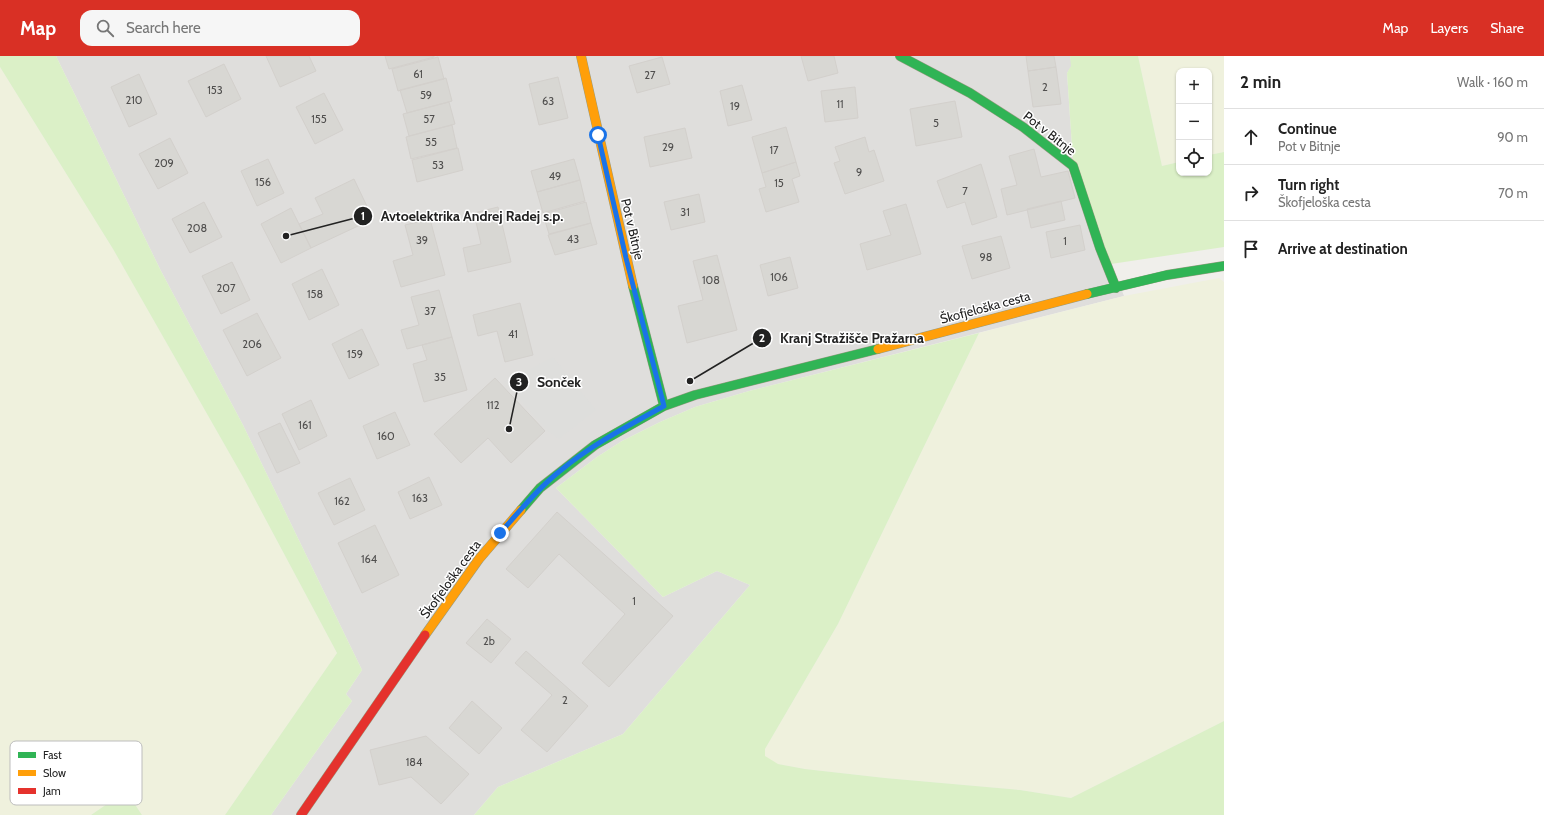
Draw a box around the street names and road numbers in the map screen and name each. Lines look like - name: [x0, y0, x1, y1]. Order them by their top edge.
- street label: Pot v Bitnje: [1020, 107, 1080, 160]
- street label: Pot v Bitnje: [617, 197, 648, 262]
- street label: Škofjeloška cesta: [938, 286, 1033, 328]
- street label: Škofjeloška cesta: [415, 536, 485, 622]

